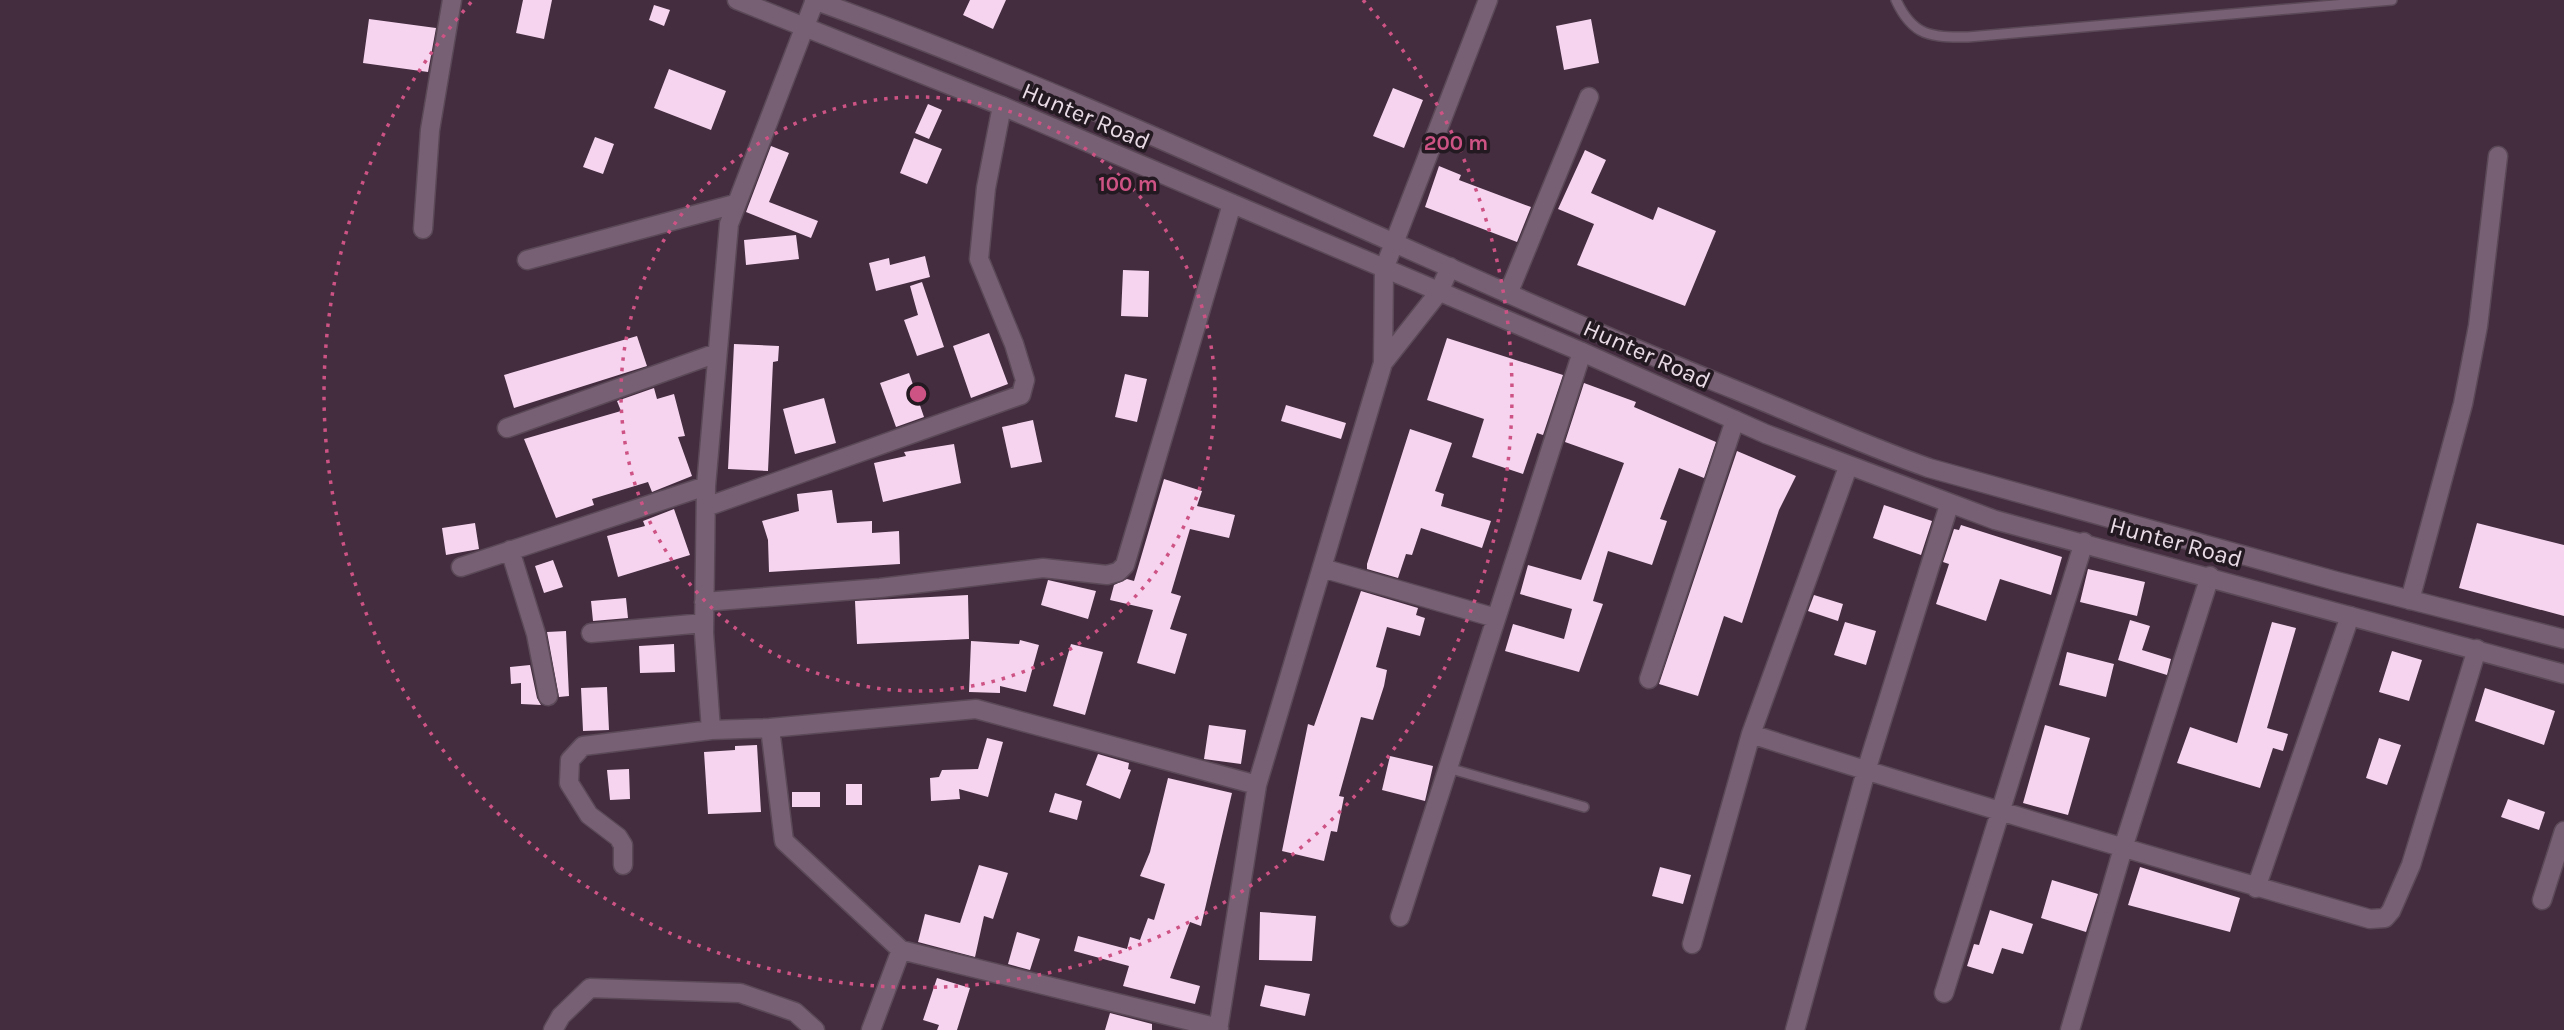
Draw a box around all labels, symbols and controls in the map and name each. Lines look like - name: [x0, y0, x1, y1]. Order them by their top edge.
- street label: Hunter Road: [1018, 77, 1154, 155]
- text: 200 m: [1424, 131, 1488, 155]
- text: 100 m: [1098, 172, 1158, 196]
- street label: Hunter Road: [1579, 314, 1715, 394]
- centre of rings: [906, 382, 930, 406]
- street label: Hunter Road: [2107, 511, 2245, 573]

